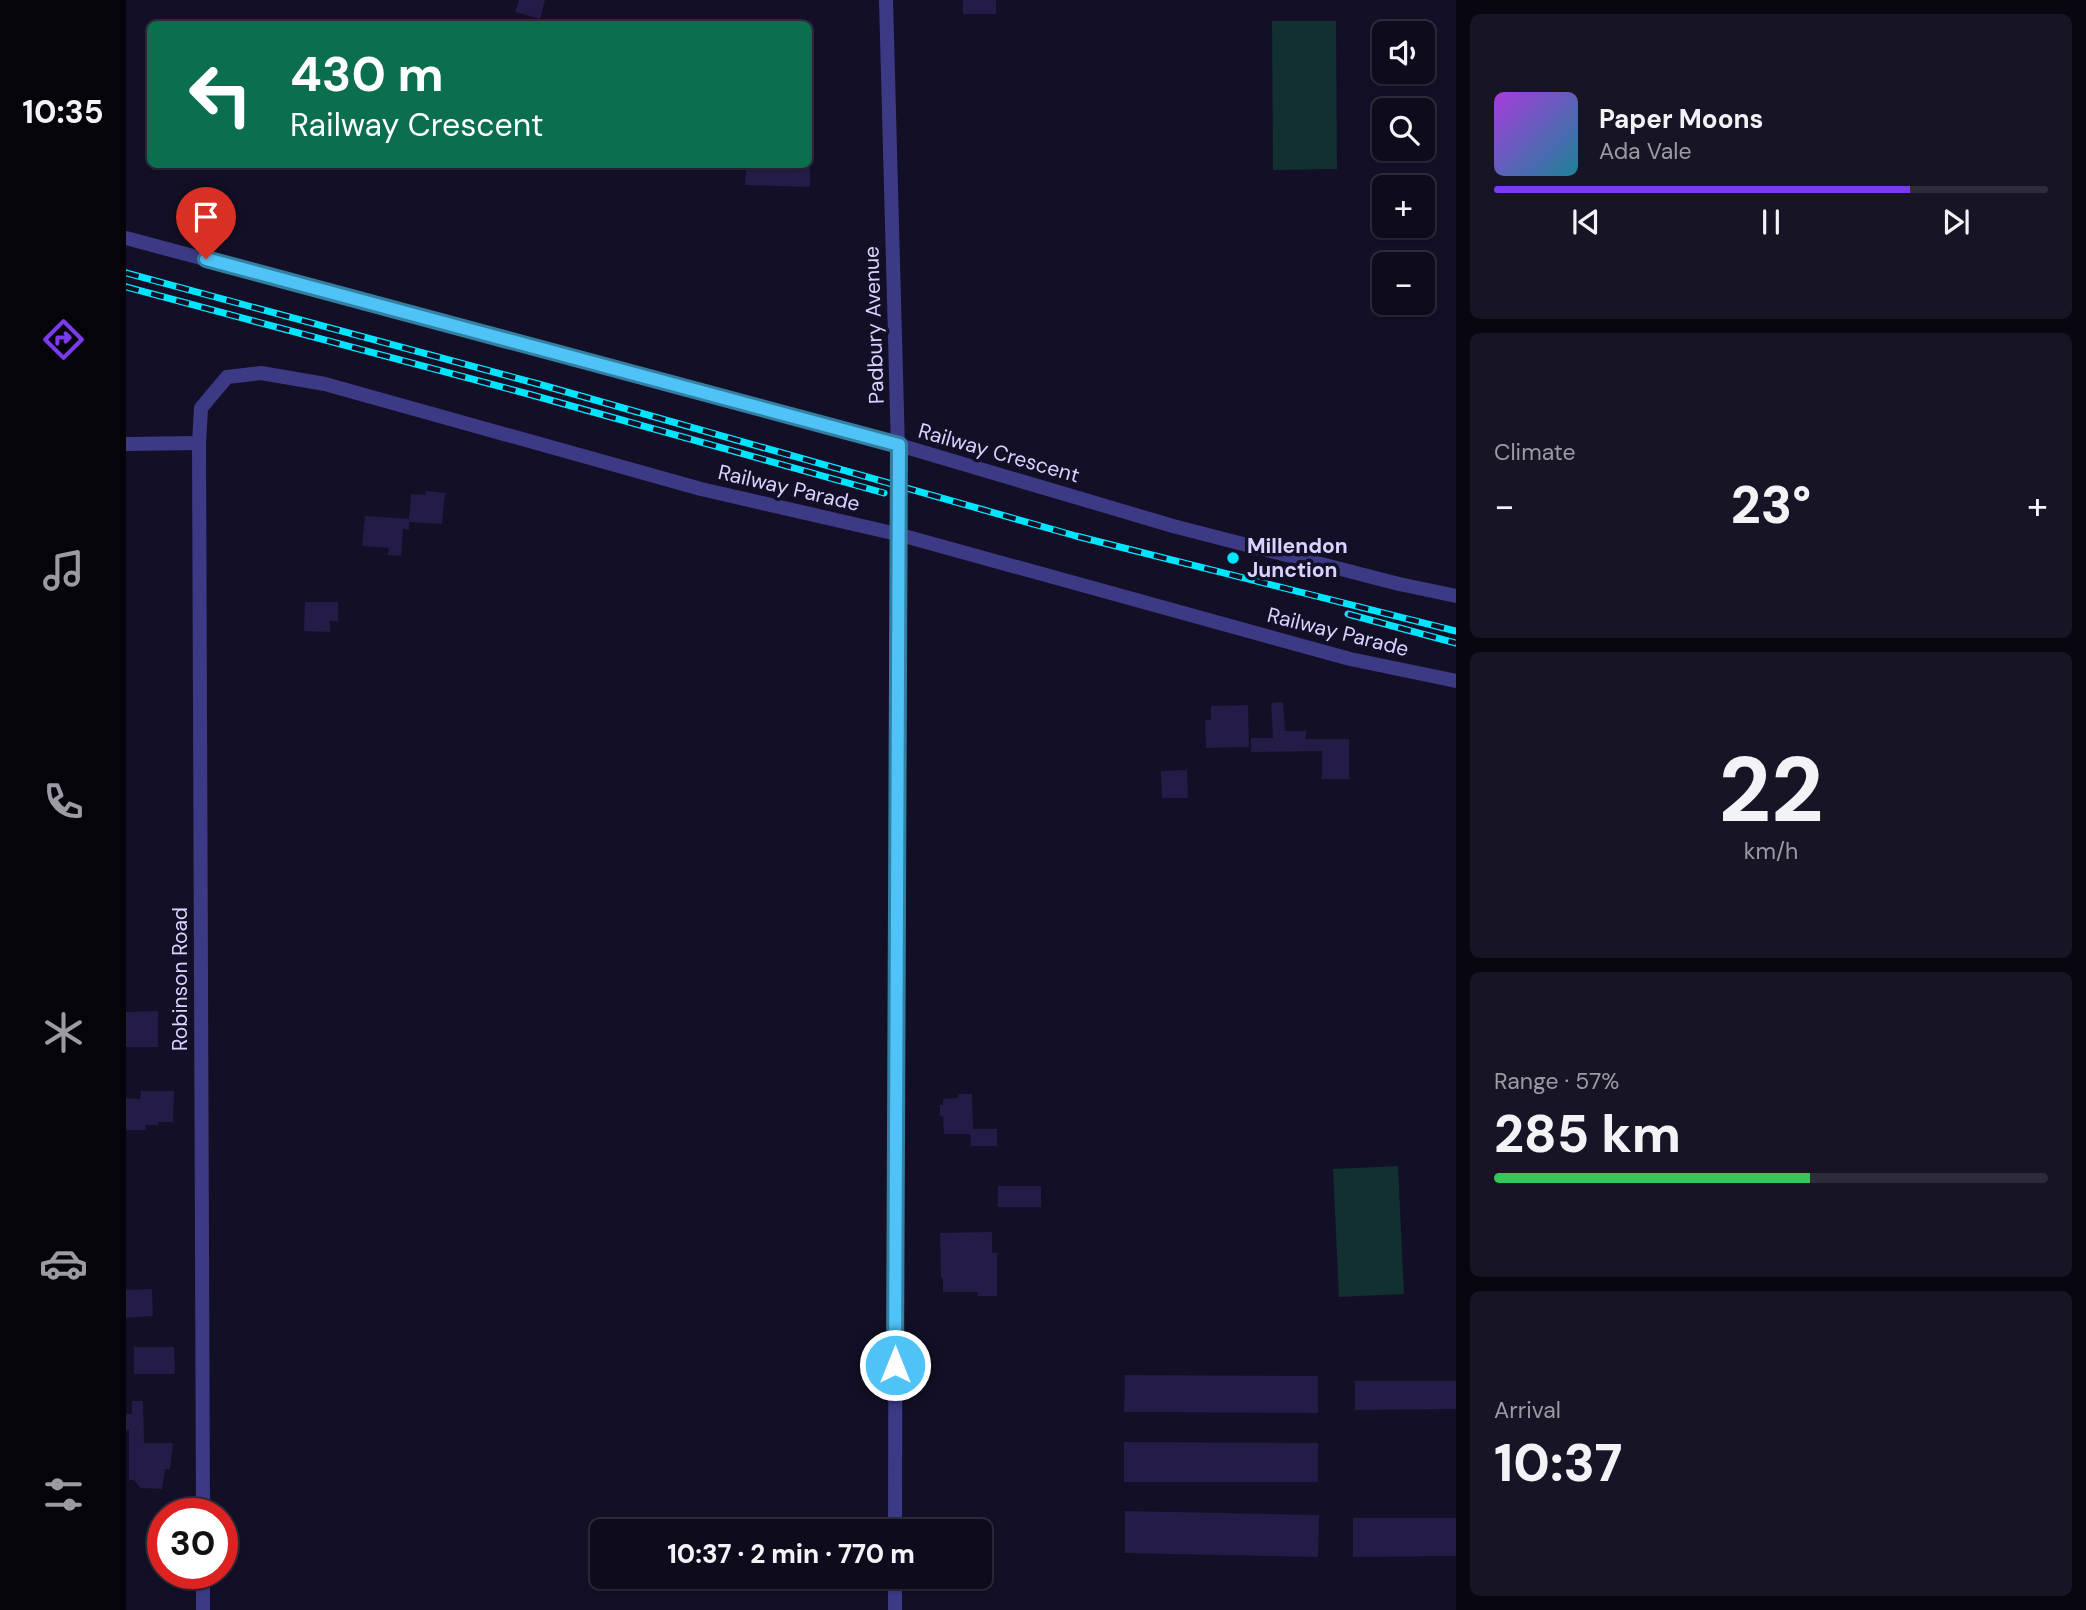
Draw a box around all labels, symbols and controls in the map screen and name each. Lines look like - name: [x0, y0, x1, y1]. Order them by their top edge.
- map controls: [1372, 21, 1435, 315]
- button: sound: [1372, 21, 1435, 84]
- text: 430 m: [290, 42, 444, 106]
- icon: left: [175, 49, 266, 140]
- text: 10:35: [22, 91, 104, 133]
- button: search: [1372, 98, 1435, 161]
- text: Paper Moons: [1599, 102, 1763, 136]
- text: Railway Crescent: [290, 104, 544, 146]
- text: Ada Vale: [1599, 136, 1692, 166]
- button: +: [1372, 175, 1435, 238]
- pin: [176, 187, 236, 259]
- icon: arrive: [187, 198, 225, 236]
- icon: previous: [1567, 203, 1605, 241]
- icon: pause: [1752, 203, 1790, 241]
- icon: next: [1937, 203, 1975, 241]
- street label: Padbury Avenue: [857, 246, 891, 404]
- button: −: [1372, 252, 1435, 315]
- icon: directions: [39, 315, 88, 364]
- street label: Railway Crescent: [915, 417, 1083, 489]
- text: Climate: [1494, 437, 1576, 467]
- street label: Railway Parade: [715, 458, 863, 518]
- text: 23°: [1731, 471, 1811, 539]
- text: −: [1494, 481, 1515, 531]
- text: +: [2027, 481, 2048, 531]
- place label: Millendon Junction: [1247, 532, 1348, 584]
- icon: music: [39, 546, 88, 595]
- marker: Millendon Junction: [1225, 550, 1241, 566]
- street label: Railway Parade: [1264, 601, 1412, 663]
- text: 22: [1718, 731, 1824, 849]
- icon: phone: [39, 777, 88, 826]
- text: km/h: [1744, 836, 1798, 866]
- street label: Robinson Road: [166, 907, 194, 1051]
- icon: climate: [39, 1008, 88, 1057]
- text: Range · 57%: [1494, 1066, 1619, 1096]
- text: 285 km: [1494, 1100, 1681, 1168]
- icon: car: [39, 1239, 88, 1288]
- position arrow: [858, 1328, 932, 1402]
- text: Arrival: [1494, 1395, 1561, 1425]
- text: 10:37: [1494, 1429, 1622, 1497]
- icon: filters: [39, 1470, 88, 1519]
- speed limit sign: 30: [147, 1498, 238, 1589]
- text: 10:37 · 2 min · 770 m: [667, 1537, 915, 1571]

